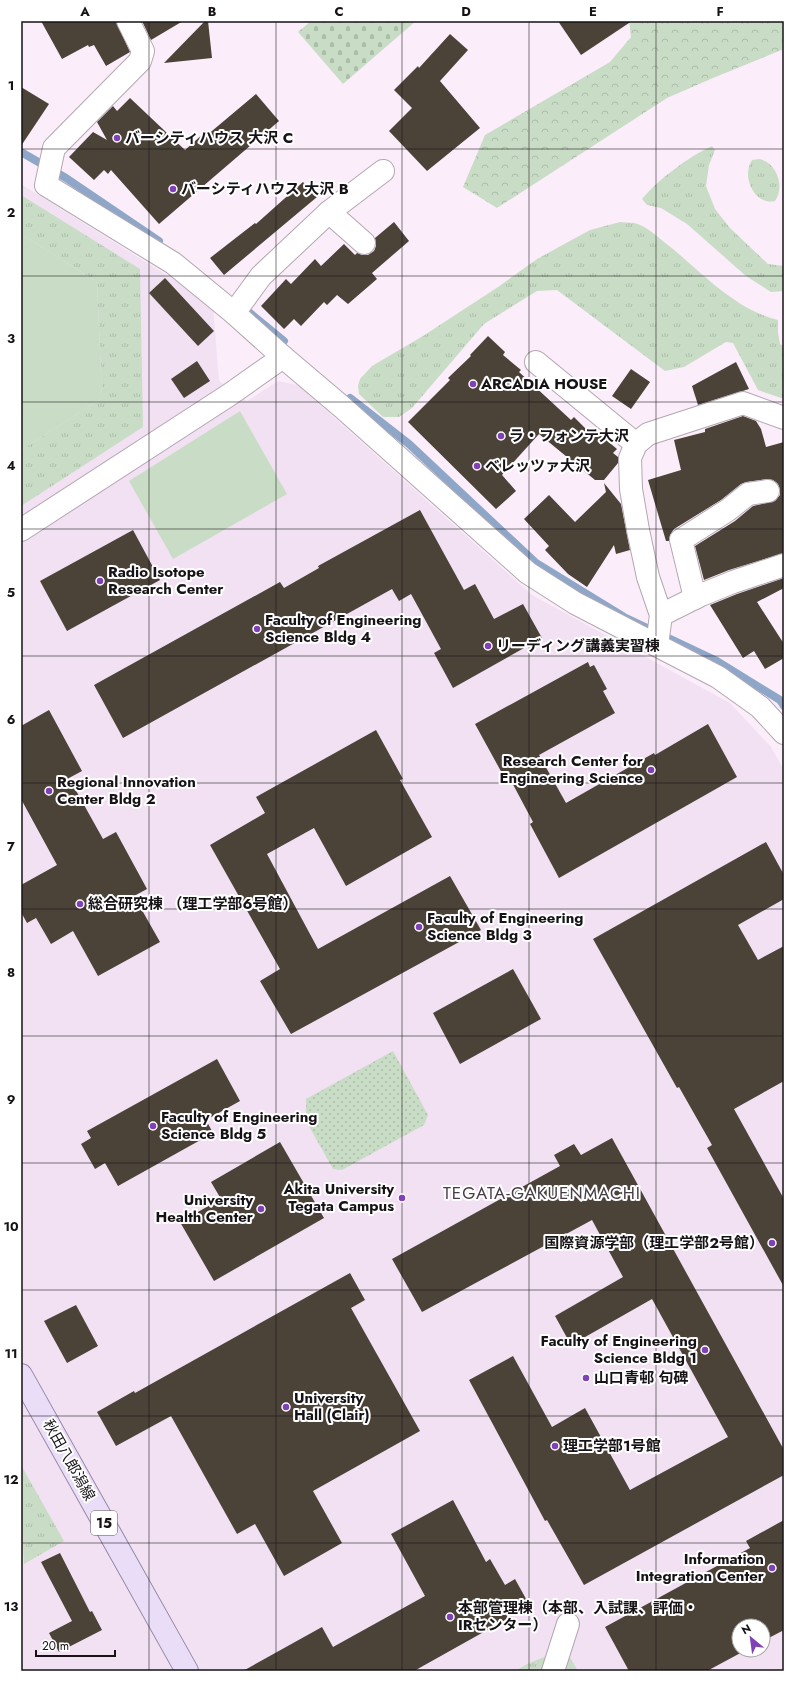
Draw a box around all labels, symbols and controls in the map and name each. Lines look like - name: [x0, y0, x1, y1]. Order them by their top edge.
- text: A: [79, 2, 90, 21]
- text: B: [208, 2, 217, 21]
- text: C: [334, 2, 344, 21]
- text: D: [461, 2, 471, 21]
- text: E: [589, 2, 597, 21]
- text: F: [716, 2, 724, 21]
- text: 1: [8, 76, 14, 95]
- place label: バーシティハウス 大沢 C: [125, 127, 293, 149]
- marker: バーシティハウス 大沢 C: [112, 133, 122, 143]
- place label: バーシティハウス 大沢 B: [181, 178, 349, 200]
- marker: バーシティハウス 大沢 B: [168, 184, 178, 194]
- text: 2: [7, 203, 15, 222]
- text: 3: [7, 329, 15, 348]
- place label: ARCADIA HOUSE: [480, 373, 607, 395]
- marker: ARCADIA HOUSE: [468, 379, 478, 389]
- place label: ラ・フォンテ大沢: [509, 425, 629, 447]
- marker: ラ・フォンテ大沢: [496, 431, 506, 441]
- place label: ベレッツァ大沢: [485, 455, 590, 477]
- text: 4: [6, 456, 16, 475]
- marker: ベレッツァ大沢: [472, 461, 482, 471]
- place label: Radio Isotope Research Center: [108, 561, 224, 600]
- marker: Radio Isotope Research Center: [95, 576, 105, 586]
- text: 5: [7, 583, 15, 602]
- place label: Faculty of Engineering Science Bldg 4: [265, 609, 421, 648]
- marker: Faculty of Engineering Science Bldg 4: [252, 624, 262, 634]
- place label: リーディング講義実習棟: [496, 635, 660, 657]
- marker: リーディング講義実習棟: [483, 641, 493, 651]
- text: 6: [7, 710, 16, 729]
- place label: Research Center for Engineering Science: [499, 750, 644, 789]
- marker: Research Center for Engineering Science: [646, 765, 656, 775]
- place label: Regional Innovation Center Bldg 2: [57, 771, 196, 810]
- marker: Regional Innovation Center Bldg 2: [44, 786, 54, 796]
- text: 7: [7, 837, 15, 856]
- place label: 総合研究棟 （理工学部6号館）: [88, 893, 298, 915]
- marker: 総合研究棟 （理工学部6号館）: [75, 899, 85, 909]
- place label: Faculty of Engineering Science Bldg 3: [427, 907, 583, 946]
- marker: Faculty of Engineering Science Bldg 3: [414, 922, 424, 932]
- text: 8: [7, 963, 15, 982]
- text: 9: [7, 1090, 16, 1109]
- place label: Faculty of Engineering Science Bldg 5: [161, 1106, 317, 1145]
- marker: Faculty of Engineering Science Bldg 5: [148, 1121, 158, 1131]
- place label: Akita University Tegata Campus: [283, 1178, 394, 1217]
- district label: TEGATA-GAKUENMACHI: [443, 1181, 641, 1205]
- place label: University Health Center: [155, 1189, 254, 1228]
- marker: Akita University Tegata Campus: [397, 1193, 407, 1203]
- marker: University Health Center: [256, 1204, 266, 1214]
- text: 10: [3, 1217, 19, 1236]
- place label: 国際資源学部（理工学部2号館）: [544, 1232, 764, 1254]
- marker: 国際資源学部（理工学部2号館）: [767, 1238, 777, 1248]
- place label: Faculty of Engineering Science Bldg 1: [541, 1330, 697, 1369]
- text: 11: [4, 1344, 18, 1363]
- marker: Faculty of Engineering Science Bldg 1: [700, 1345, 710, 1355]
- place label: 山口青邨 句碑: [594, 1367, 689, 1389]
- marker: 山口青邨 句碑: [581, 1373, 591, 1383]
- place label: University Hall (Clair): [294, 1387, 370, 1426]
- marker: University Hall (Clair): [281, 1402, 291, 1412]
- street label: 秋田八郎潟線: [38, 1415, 100, 1505]
- place label: 理工学部1号館: [563, 1435, 661, 1457]
- marker: 理工学部1号館: [550, 1441, 560, 1451]
- text: 12: [3, 1470, 19, 1489]
- road number: 15: [91, 1511, 117, 1535]
- place label: Information Integration Center: [636, 1548, 765, 1587]
- marker: Information Integration Center: [767, 1563, 777, 1573]
- text: 13: [4, 1597, 18, 1616]
- place label: 本部管理棟（本部、入試課、評価・ IRセンター）: [458, 1597, 698, 1636]
- marker: 本部管理棟（本部、入試課、評価・ IRセンター）: [445, 1612, 455, 1622]
- north arrow: [731, 1618, 771, 1658]
- text: N: [738, 1620, 754, 1638]
- scale bar: [36, 1632, 115, 1658]
- text: 20 m: [42, 1637, 69, 1655]

